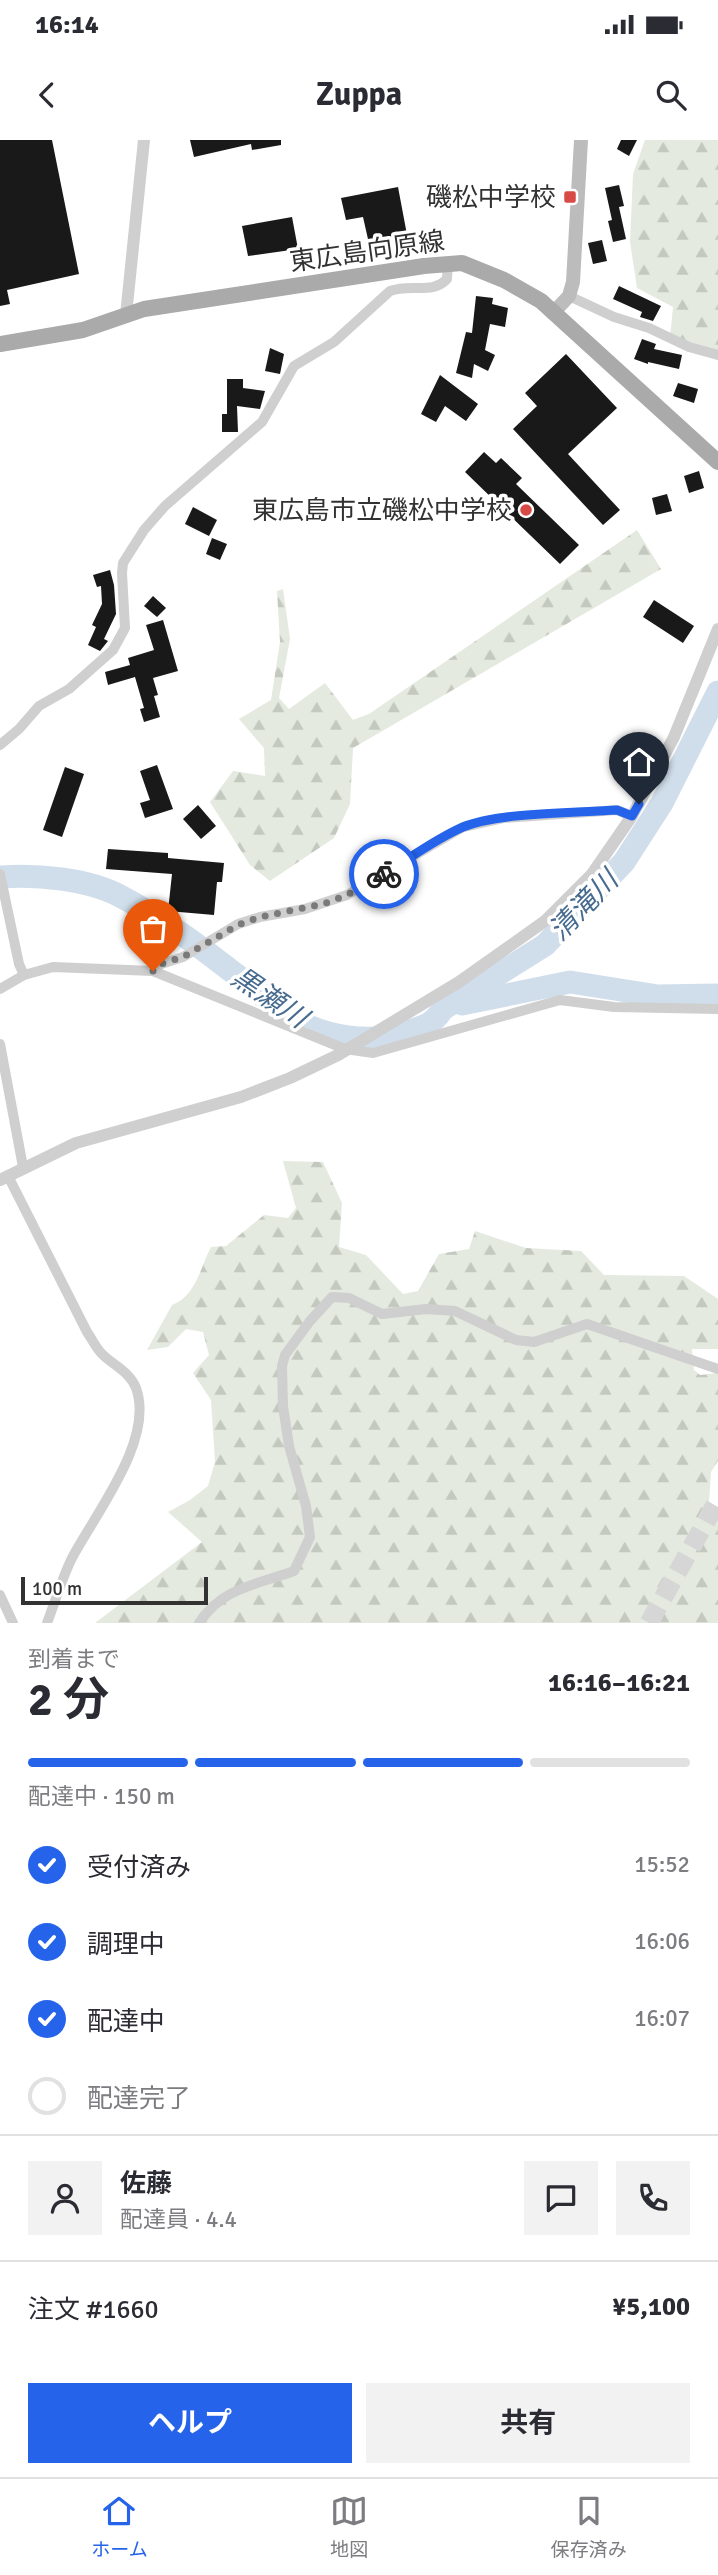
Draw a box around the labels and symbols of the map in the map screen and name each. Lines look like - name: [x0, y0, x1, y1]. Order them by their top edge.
- place label: 磯松中学校: [426, 182, 556, 214]
- marker: 磯松中学校: [562, 189, 578, 205]
- street label: 東広島向原線: [288, 225, 447, 279]
- place label: 東広島市立磯松中学校: [252, 495, 512, 527]
- marker: 東広島市立磯松中学校: [518, 502, 534, 518]
- pin: [609, 732, 669, 804]
- courier: [349, 839, 419, 909]
- water label: 清滝川: [542, 862, 627, 948]
- pin: [123, 899, 183, 971]
- water label: 黒瀬川: [225, 960, 316, 1037]
- scale bar: [21, 1574, 208, 1606]

